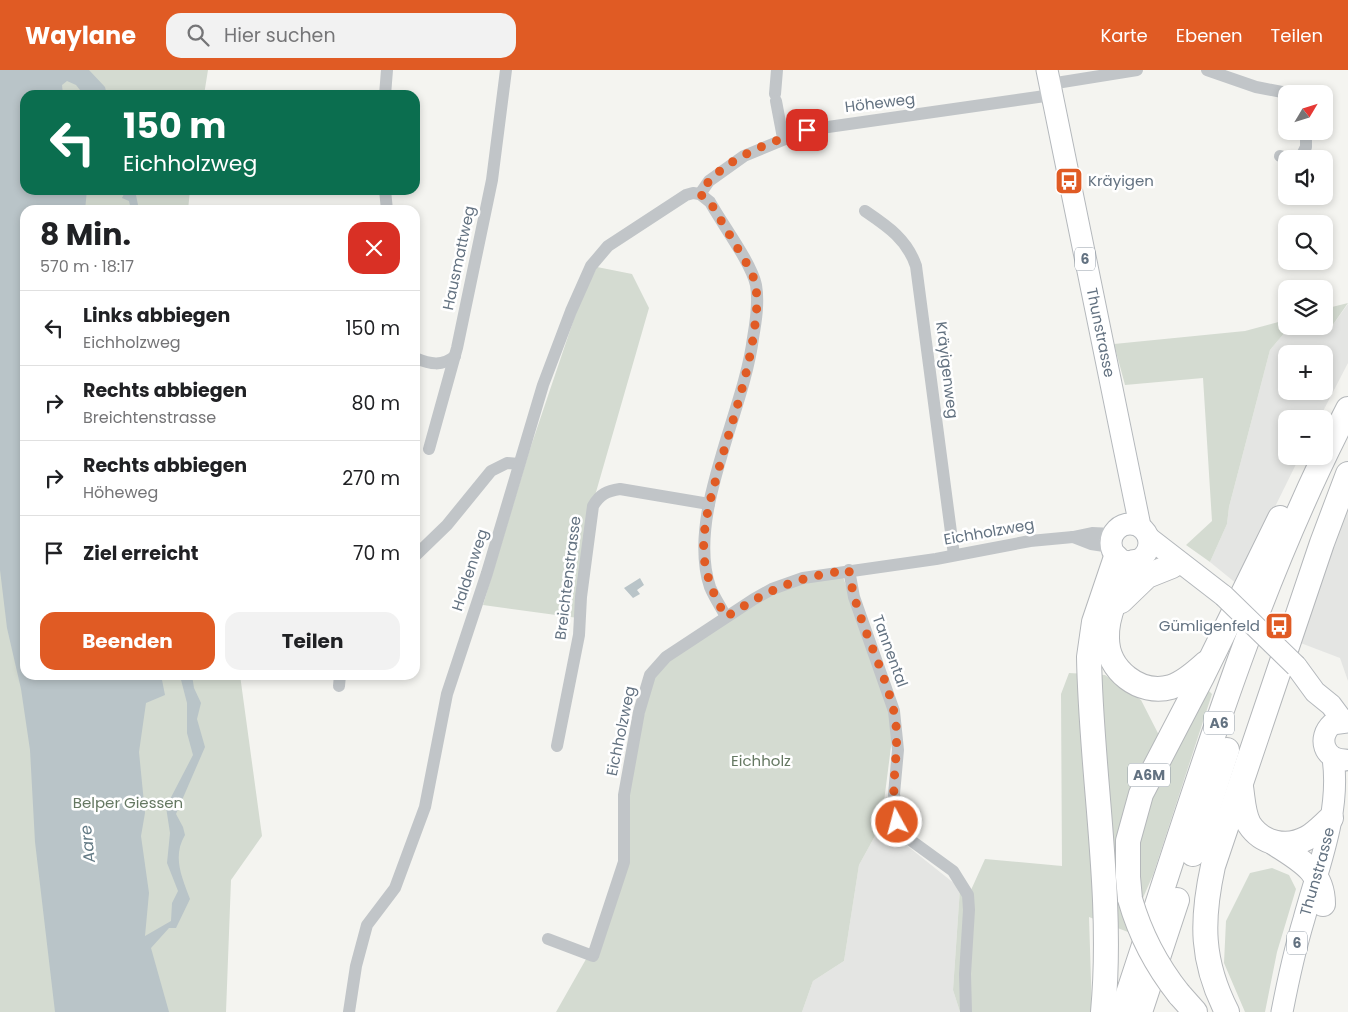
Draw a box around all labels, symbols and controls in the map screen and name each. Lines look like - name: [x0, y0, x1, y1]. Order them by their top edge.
- search box: [166, 13, 516, 58]
- text: Waylane: [25, 19, 136, 52]
- icon: search: [184, 21, 212, 49]
- text: Hier suchen: [224, 22, 336, 49]
- text: Karte: [1100, 23, 1148, 48]
- text: Ebenen: [1176, 23, 1243, 48]
- text: Teilen: [1271, 23, 1323, 48]
- north arrow: [1278, 85, 1332, 140]
- map controls: [1278, 85, 1333, 465]
- street label: Höheweg: [844, 88, 916, 117]
- text: 150 m: [123, 101, 226, 150]
- pin: [786, 109, 828, 151]
- icon: left: [40, 110, 105, 175]
- icon: arrive: [793, 116, 821, 144]
- text: Eichholzweg: [123, 148, 257, 179]
- button: sound: [1278, 150, 1333, 205]
- bus stop icon: Kräyigen: [1054, 166, 1084, 196]
- place label: Kräyigen: [1088, 170, 1154, 191]
- street label: Hausmattweg: [437, 204, 480, 312]
- text: 8 Min.: [40, 213, 131, 256]
- button: search: [1278, 215, 1333, 270]
- button: close: [348, 222, 400, 274]
- road number: 6: [1075, 248, 1095, 270]
- text: 570 m · 18:17: [40, 255, 134, 278]
- button: layers: [1278, 280, 1333, 335]
- street label: Thunstrasse: [1082, 286, 1120, 379]
- text: Links abbiegen: [83, 302, 230, 329]
- icon: left: [40, 314, 68, 342]
- text: 150 m: [345, 315, 400, 342]
- street label: Kräyigenweg: [931, 320, 964, 420]
- text: Eichholzweg: [83, 331, 181, 354]
- button: +: [1278, 345, 1333, 400]
- text: Rechts abbiegen: [83, 377, 247, 404]
- icon: right: [40, 389, 68, 417]
- text: 80 m: [351, 390, 400, 417]
- text: Breichtenstrasse: [83, 406, 216, 429]
- button: −: [1278, 410, 1333, 465]
- text: Rechts abbiegen: [83, 452, 247, 479]
- icon: right: [40, 464, 68, 492]
- text: 270 m: [342, 465, 400, 492]
- text: Höheweg: [83, 481, 158, 504]
- street label: Eichholzweg: [942, 513, 1036, 550]
- street label: Breichtenstrasse: [549, 515, 586, 641]
- street label: Haldenweg: [446, 526, 493, 614]
- icon: arrive: [40, 539, 68, 567]
- text: Ziel erreicht: [83, 540, 199, 567]
- text: 70 m: [353, 540, 400, 567]
- bus stop icon: Gümligenfeld: [1264, 611, 1294, 641]
- button: Beenden: [40, 612, 215, 670]
- button: Teilen: [225, 612, 400, 670]
- street label: Tannental: [868, 612, 913, 690]
- place label: Gümligenfeld: [1159, 615, 1260, 636]
- street label: Eichholzweg: [601, 684, 640, 778]
- road number: A6: [1204, 711, 1234, 734]
- park label: Eichholz: [731, 750, 791, 771]
- road number: A6M: [1128, 764, 1170, 786]
- park label: Belper Giessen: [73, 792, 183, 813]
- position arrow: [870, 795, 922, 847]
- water label: Aare: [74, 824, 101, 865]
- street label: Thunstrasse: [1294, 825, 1339, 918]
- road number: 6: [1287, 931, 1307, 954]

